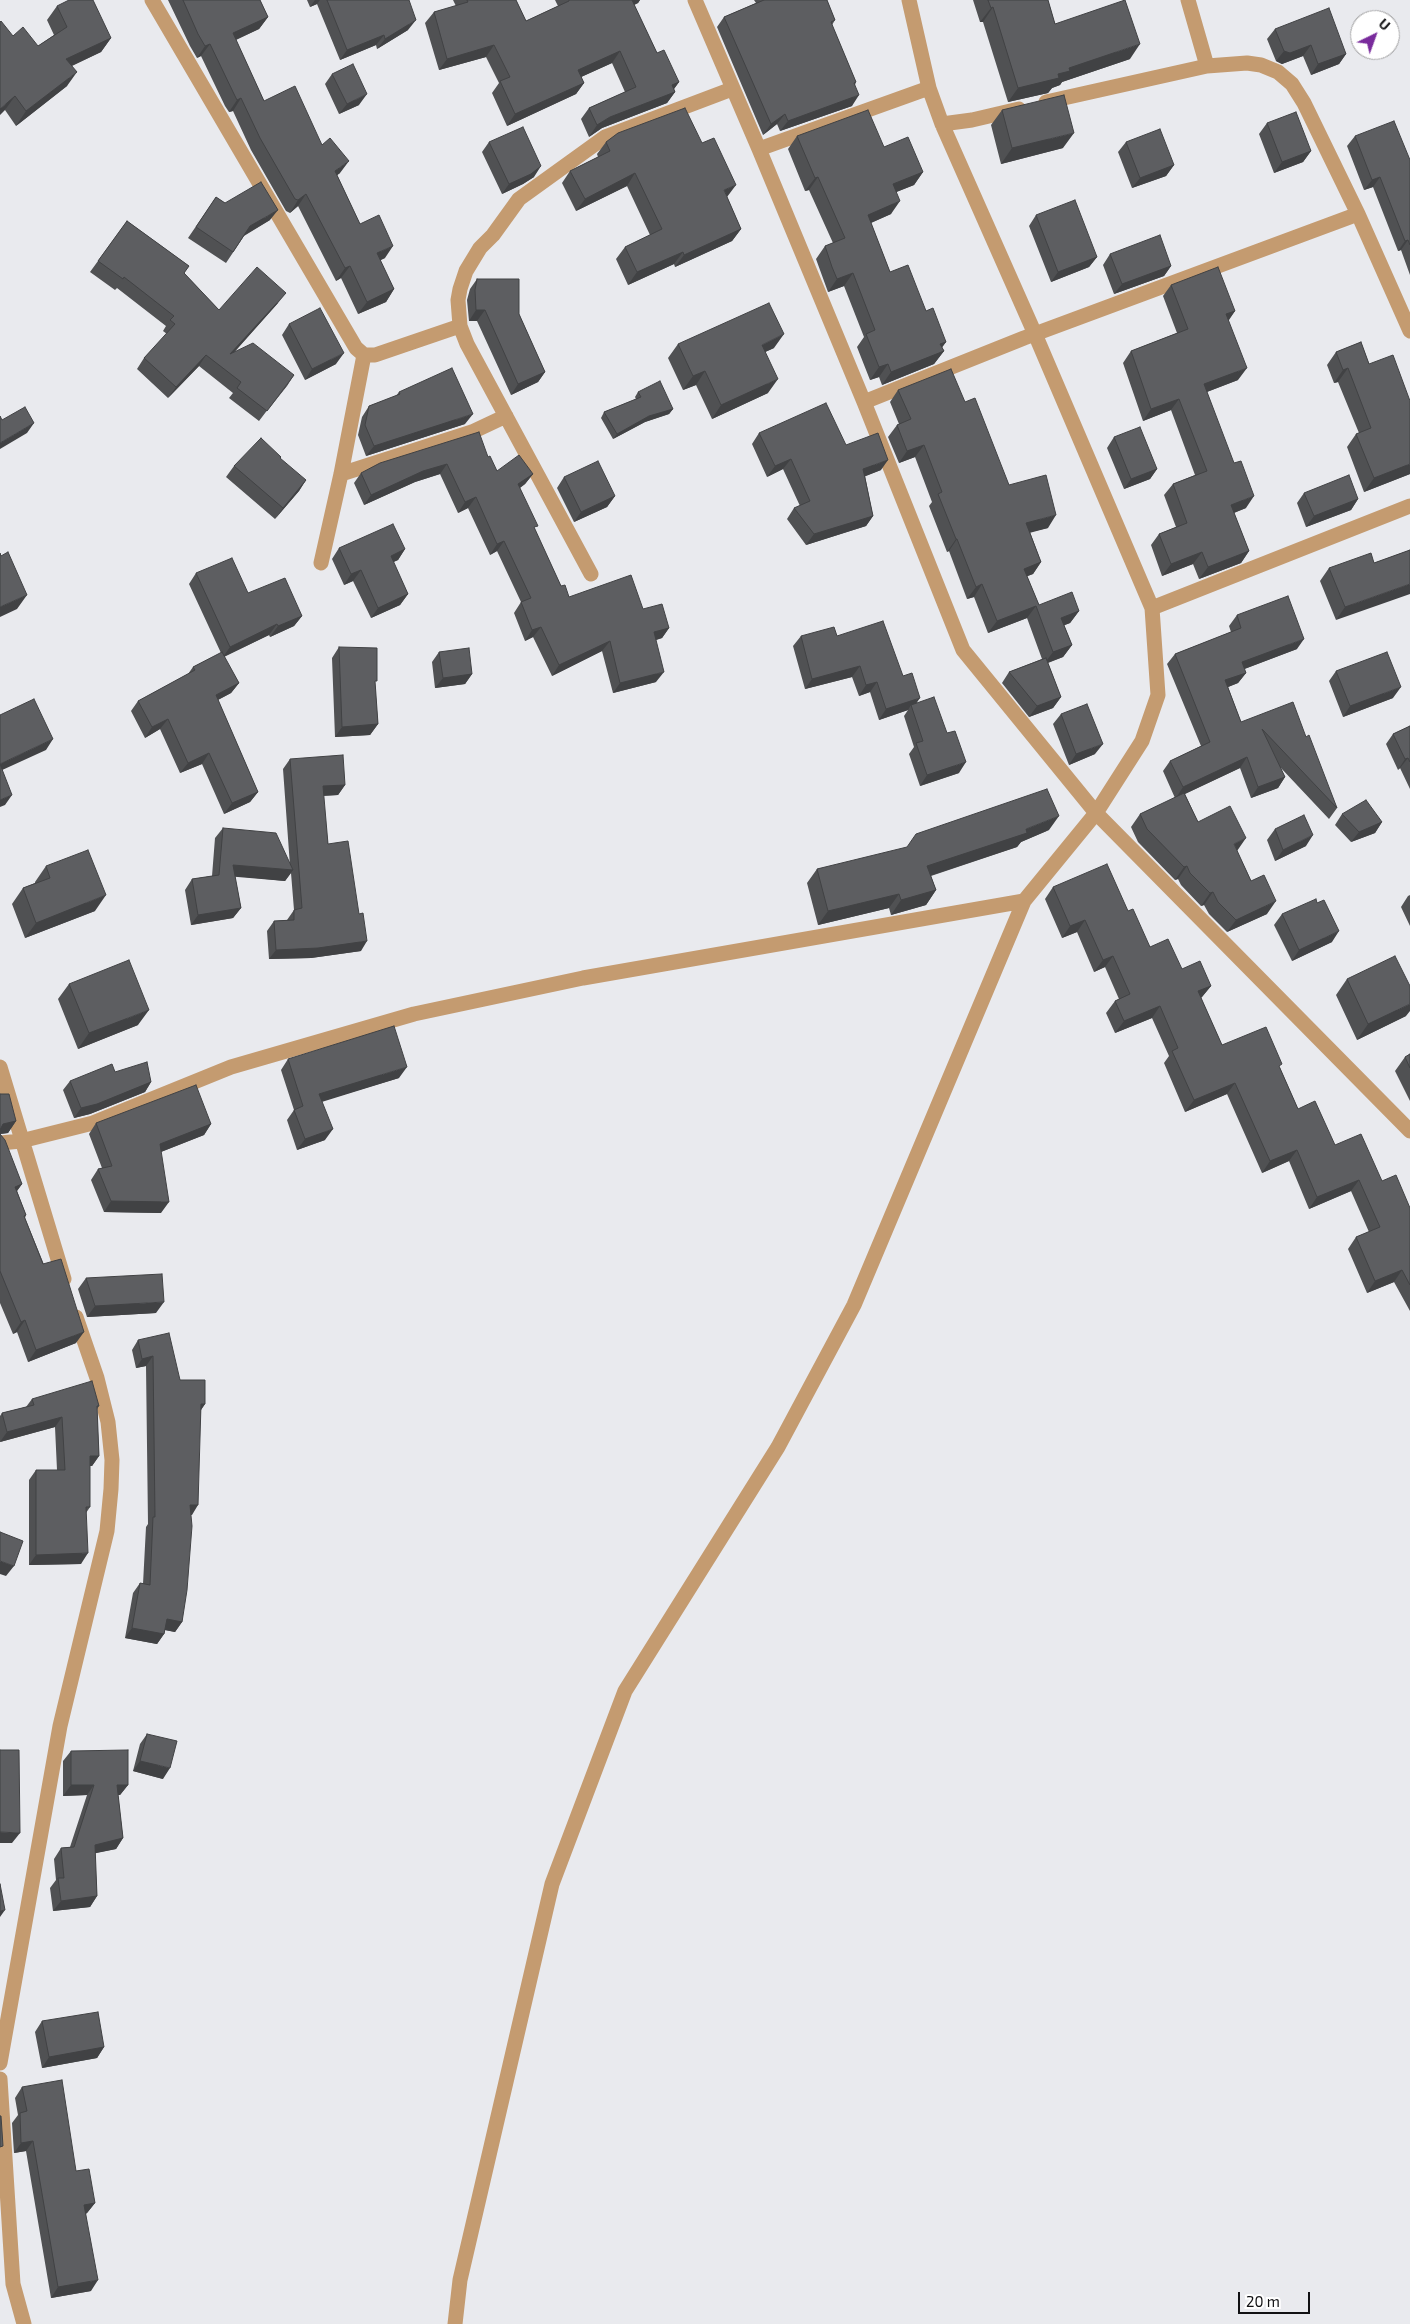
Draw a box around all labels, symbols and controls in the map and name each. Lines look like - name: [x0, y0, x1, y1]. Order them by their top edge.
- north arrow: [1350, 10, 1400, 60]
- text: U: [1375, 15, 1394, 34]
- scale bar: [1240, 2282, 1312, 2314]
- text: 20 m: [1246, 2292, 1280, 2310]

